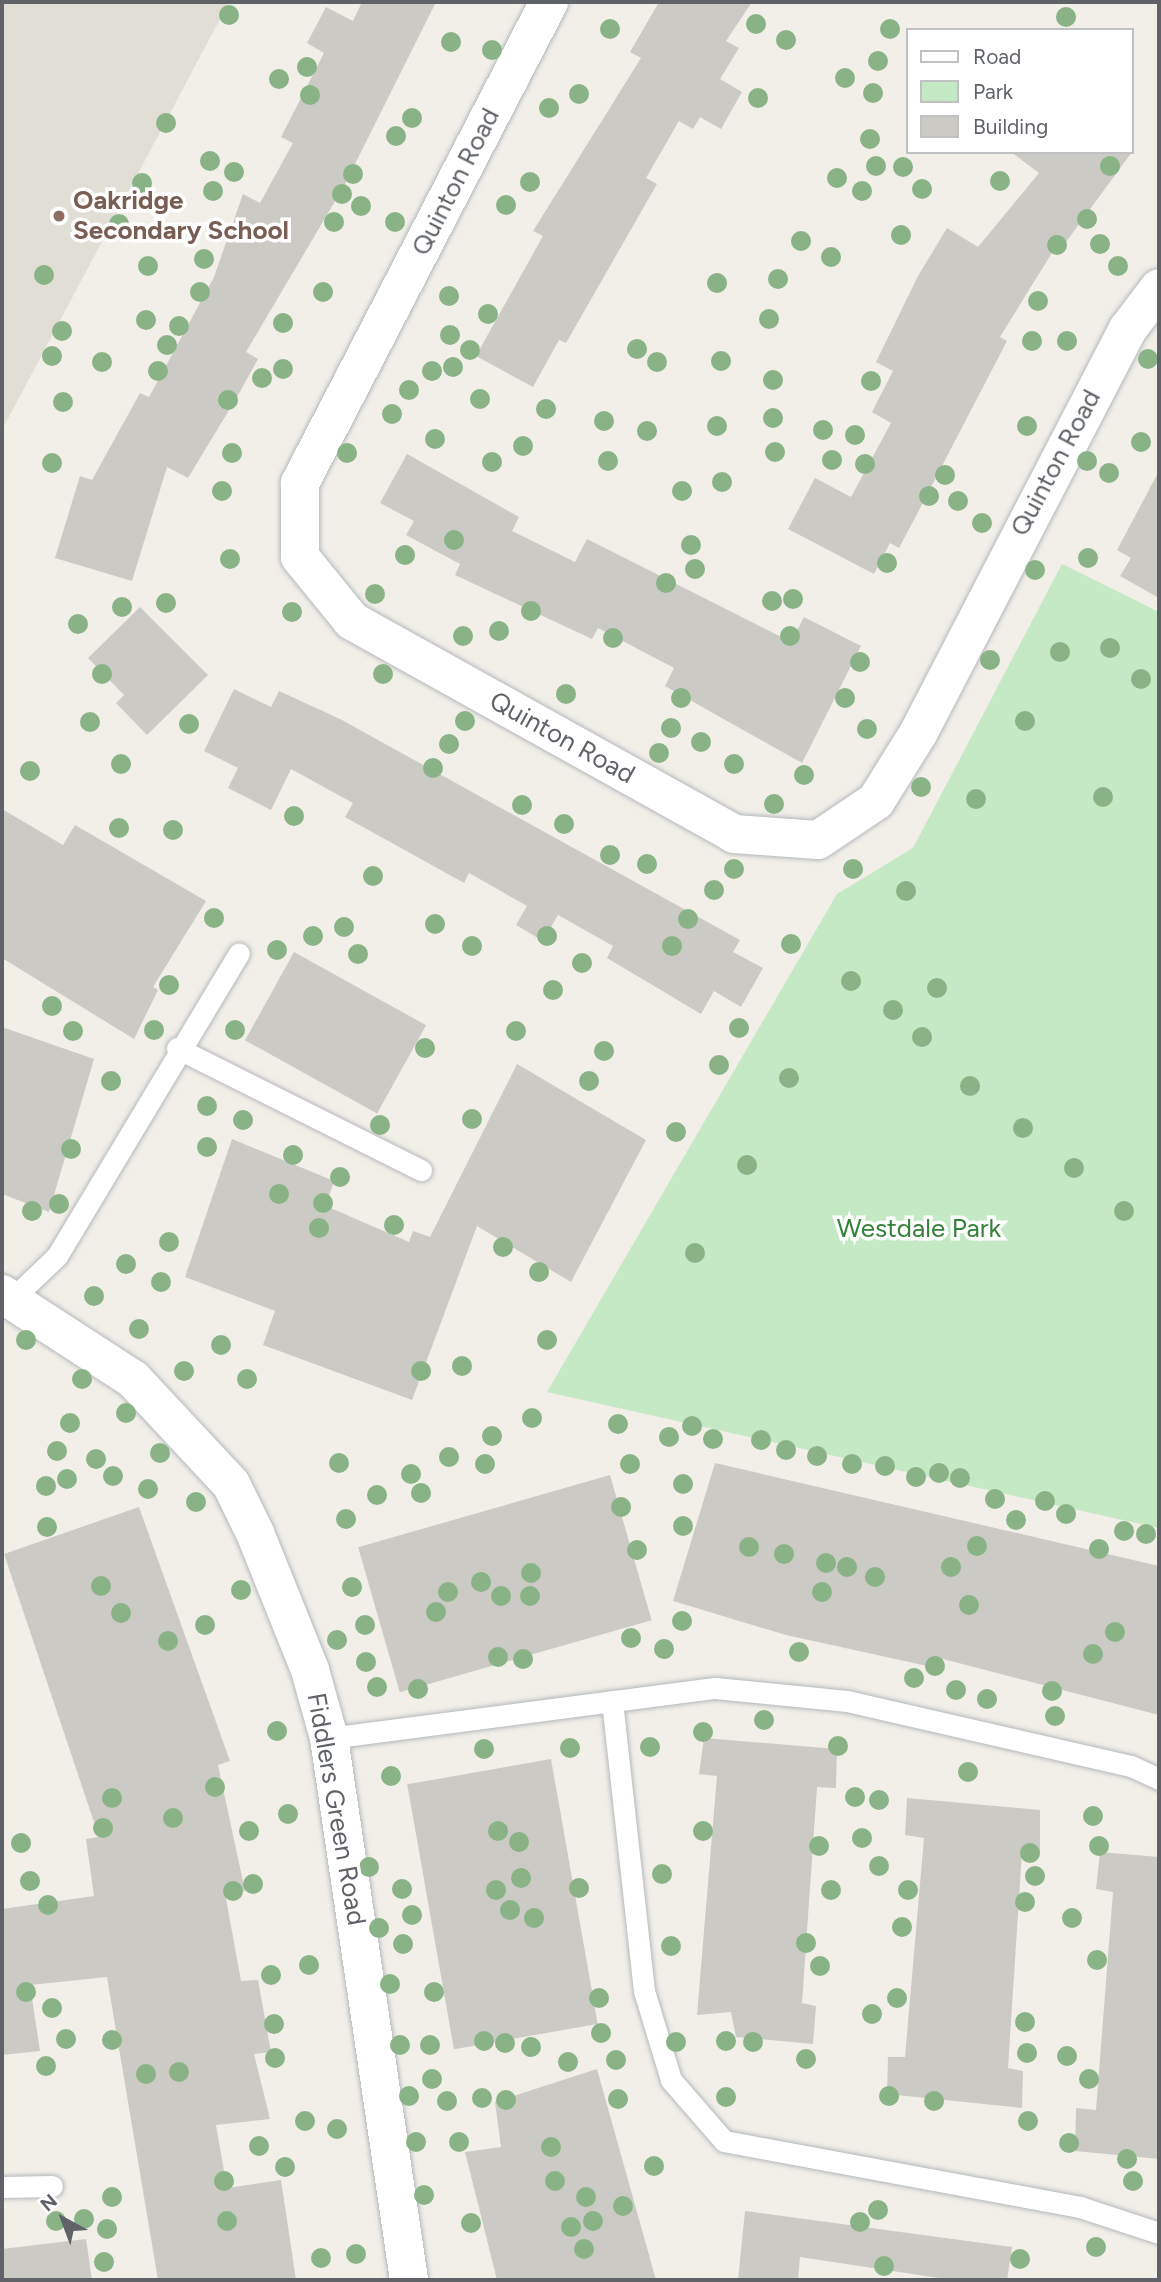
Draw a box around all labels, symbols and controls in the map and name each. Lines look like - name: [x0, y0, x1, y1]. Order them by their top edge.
- legend: [906, 28, 1133, 154]
- text: Road: [973, 44, 1021, 69]
- text: Park: [973, 79, 1013, 104]
- street label: Quinton Road: [406, 103, 506, 261]
- text: Building: [973, 114, 1048, 139]
- place label: Oakridge Secondary School: [73, 185, 289, 246]
- marker: Oakridge Secondary School: [51, 208, 67, 224]
- street label: Quinton Road: [1004, 385, 1108, 541]
- street label: Quinton Road: [484, 685, 640, 791]
- park label: Westdale Park: [837, 1213, 1001, 1245]
- street label: Fiddlers Green Road: [300, 1690, 372, 1928]
- north arrow: [28, 2184, 98, 2254]
- text: N: [36, 2189, 62, 2216]

